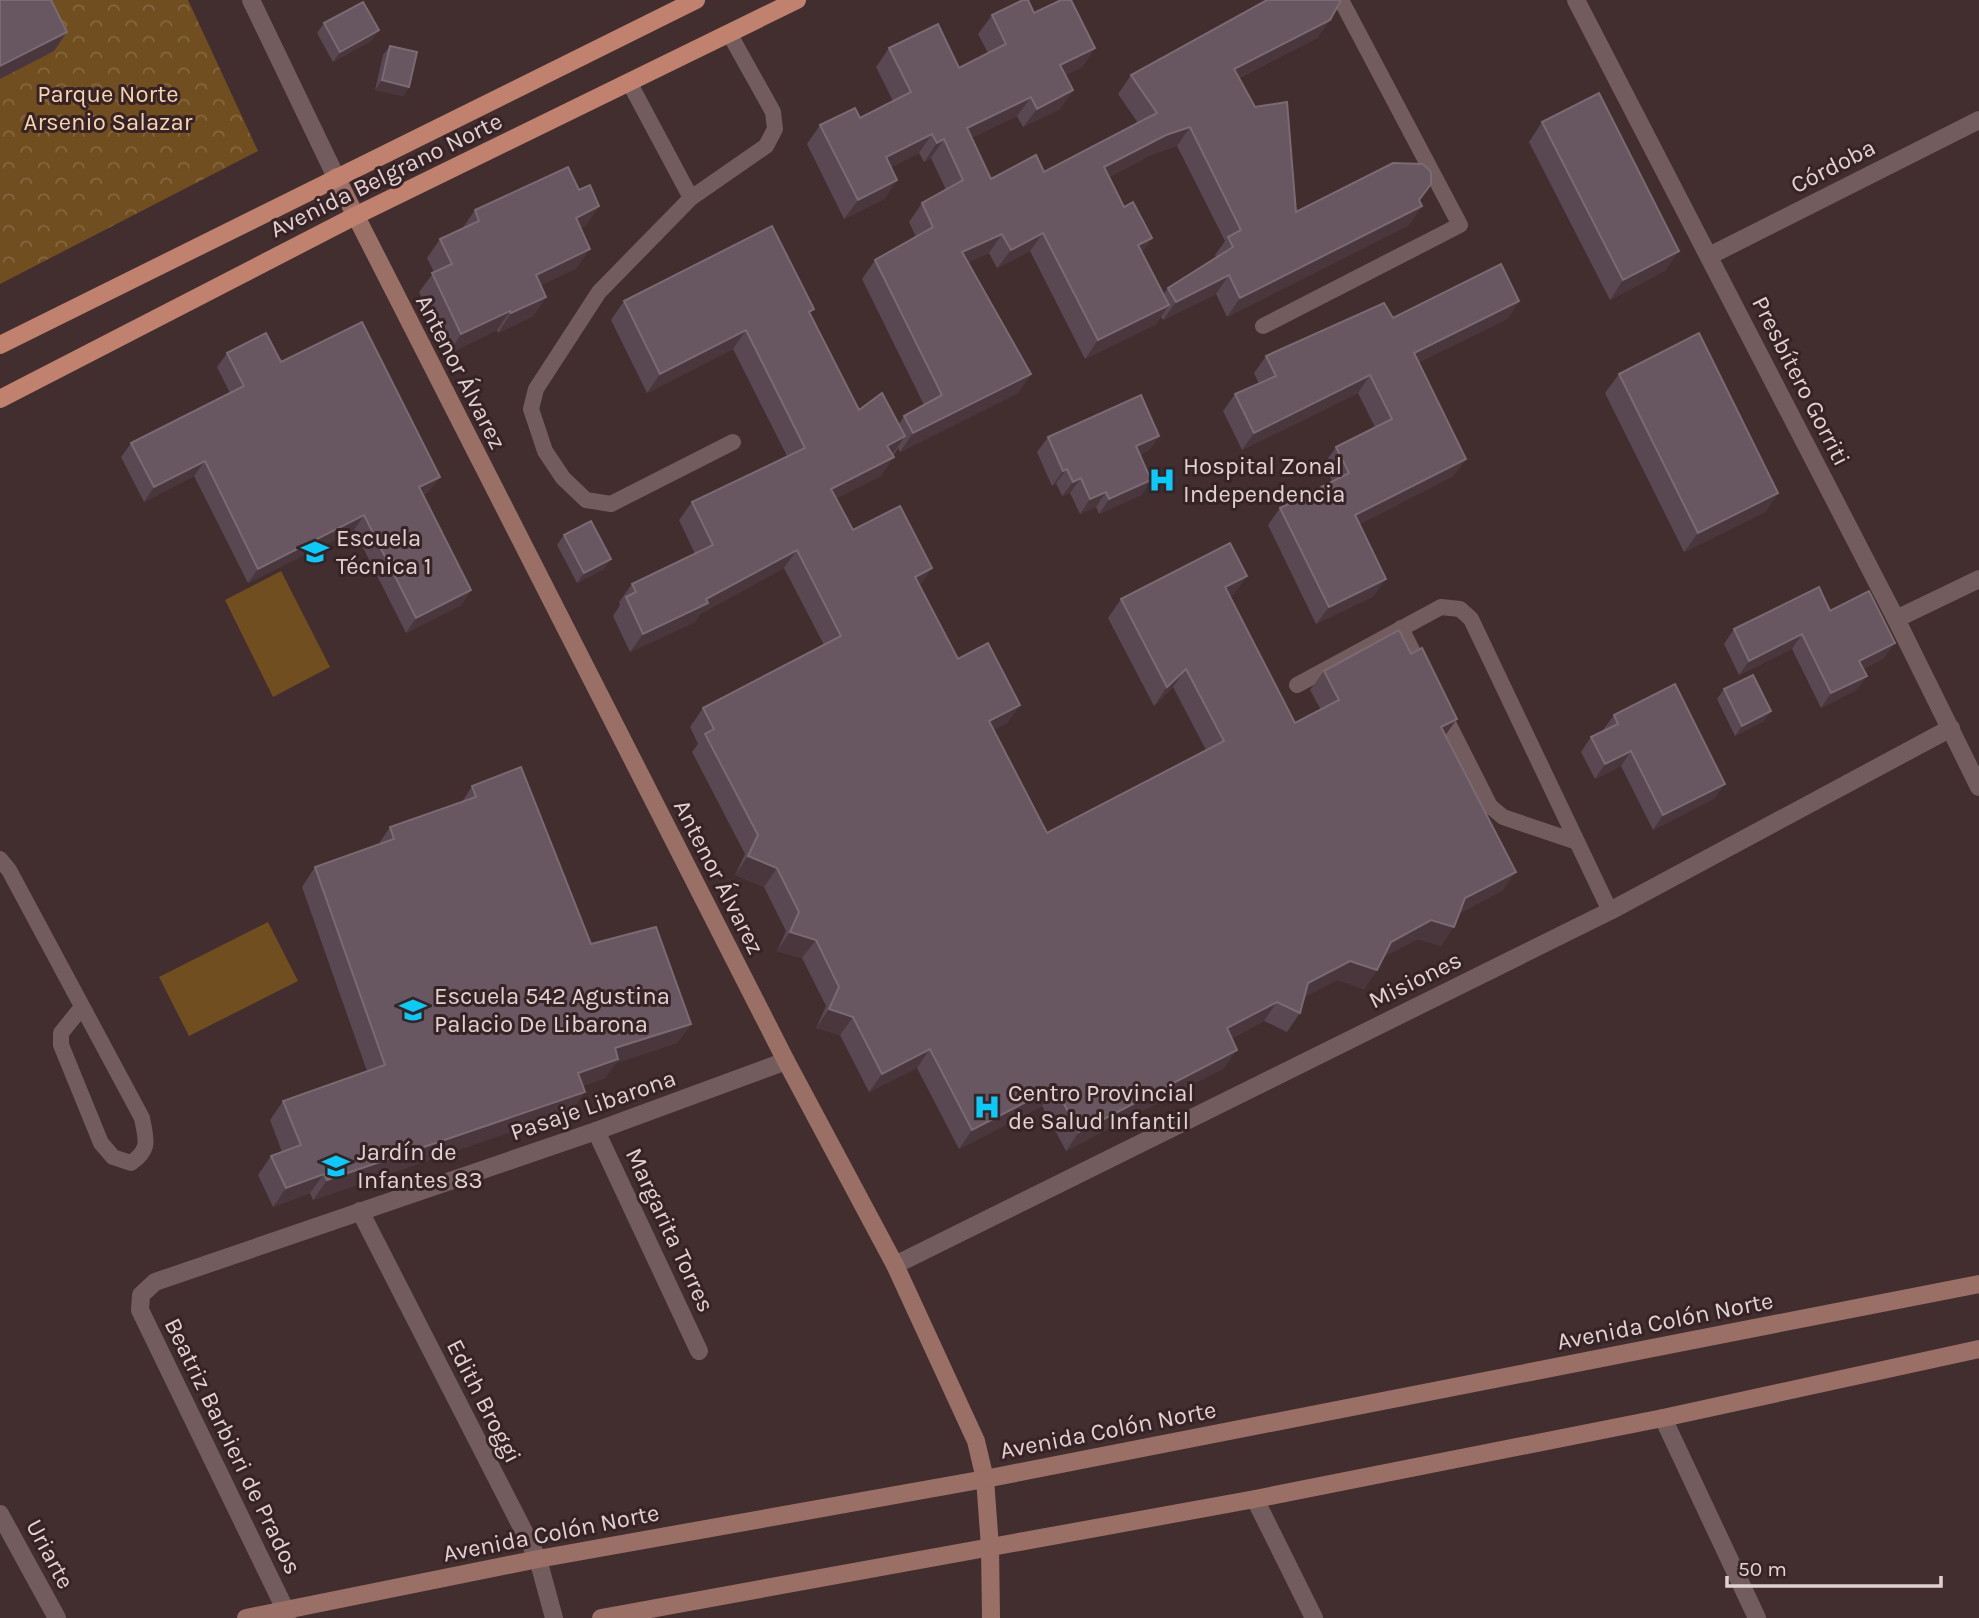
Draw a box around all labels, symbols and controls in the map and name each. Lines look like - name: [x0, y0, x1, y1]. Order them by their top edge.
- park label: Parque Norte Arsenio Salazar: [24, 80, 193, 136]
- street label: Avenida Belgrano Norte: [265, 107, 507, 243]
- street label: Córdoba: [1786, 133, 1880, 199]
- street label: Antenor Álvarez: [410, 290, 513, 454]
- street label: Presbítero Gorriti: [1746, 292, 1856, 470]
- place label: Hospital Zonal Independencia: [1183, 452, 1345, 508]
- hospital icon: Hospital Zonal Independencia: [1147, 465, 1177, 495]
- place label: Escuela Técnica 1: [336, 524, 432, 580]
- school or university icon: Escuela Técnica 1: [300, 537, 330, 567]
- street label: Antenor Álvarez: [668, 795, 771, 959]
- street label: Misiones: [1364, 946, 1466, 1014]
- place label: Escuela 542 Agustina Palacio De Libarona: [434, 982, 670, 1038]
- school or university icon: Escuela 542 Agustina Palacio De Libarona: [398, 995, 428, 1025]
- street label: Pasaje Libarona: [507, 1064, 679, 1146]
- place label: Centro Provincial de Salud Infantil: [1008, 1079, 1194, 1135]
- hospital icon: Centro Provincial de Salud Infantil: [972, 1092, 1002, 1122]
- place label: Jardín de Infantes 83: [357, 1138, 483, 1194]
- street label: Margarita Torres: [620, 1143, 720, 1317]
- school or university icon: Jardín de Infantes 83: [321, 1151, 351, 1181]
- street label: Avenida Colón Norte: [1554, 1286, 1776, 1356]
- street label: Beatriz Barbieri de Prados: [159, 1313, 307, 1579]
- street label: Edith Broggi: [441, 1334, 527, 1468]
- street label: Avenida Colón Norte: [997, 1395, 1219, 1465]
- street label: Avenida Colón Norte: [440, 1498, 662, 1568]
- street label: Uriarte: [20, 1514, 80, 1594]
- scale bar: [1727, 1544, 1940, 1588]
- text: 50 m: [1738, 1557, 1787, 1581]

